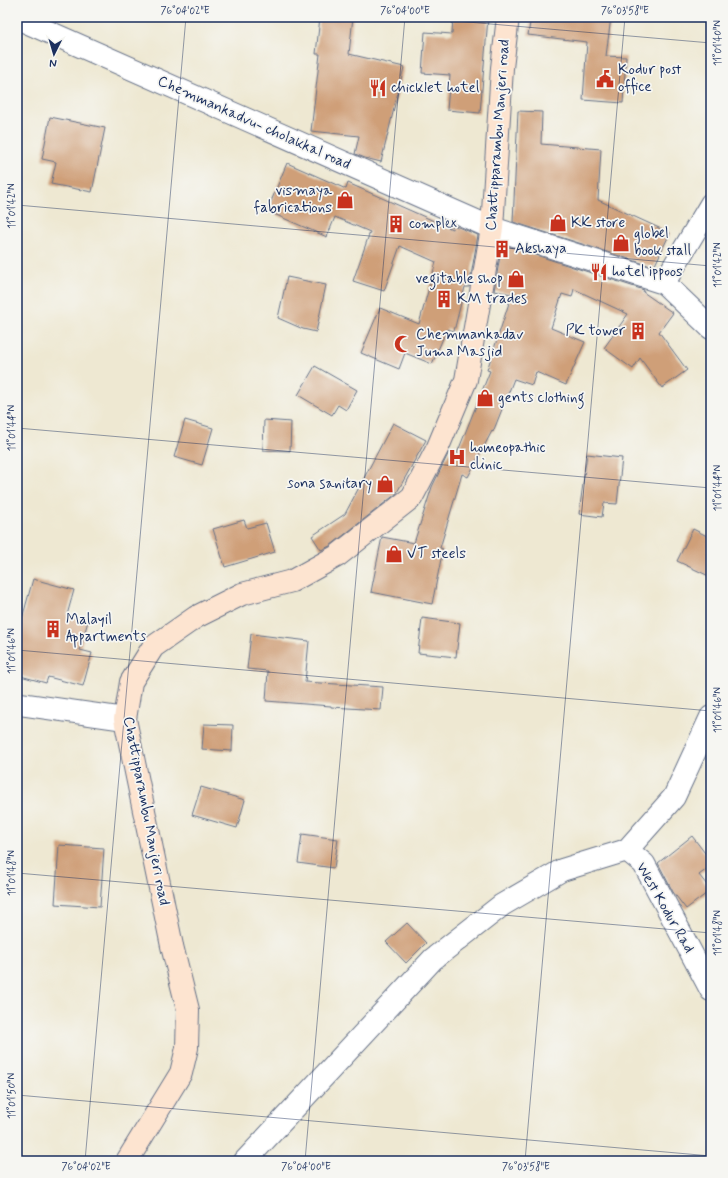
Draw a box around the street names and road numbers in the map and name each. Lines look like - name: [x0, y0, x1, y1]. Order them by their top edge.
- street label: Chattipparambu Manjeri road: [481, 38, 515, 231]
- street label: Chemmankadvu- cholakkal road: [154, 71, 354, 175]
- street label: Chattipparambu Manjeri road: [118, 715, 174, 907]
- street label: West Kodur Rad: [631, 859, 699, 957]

